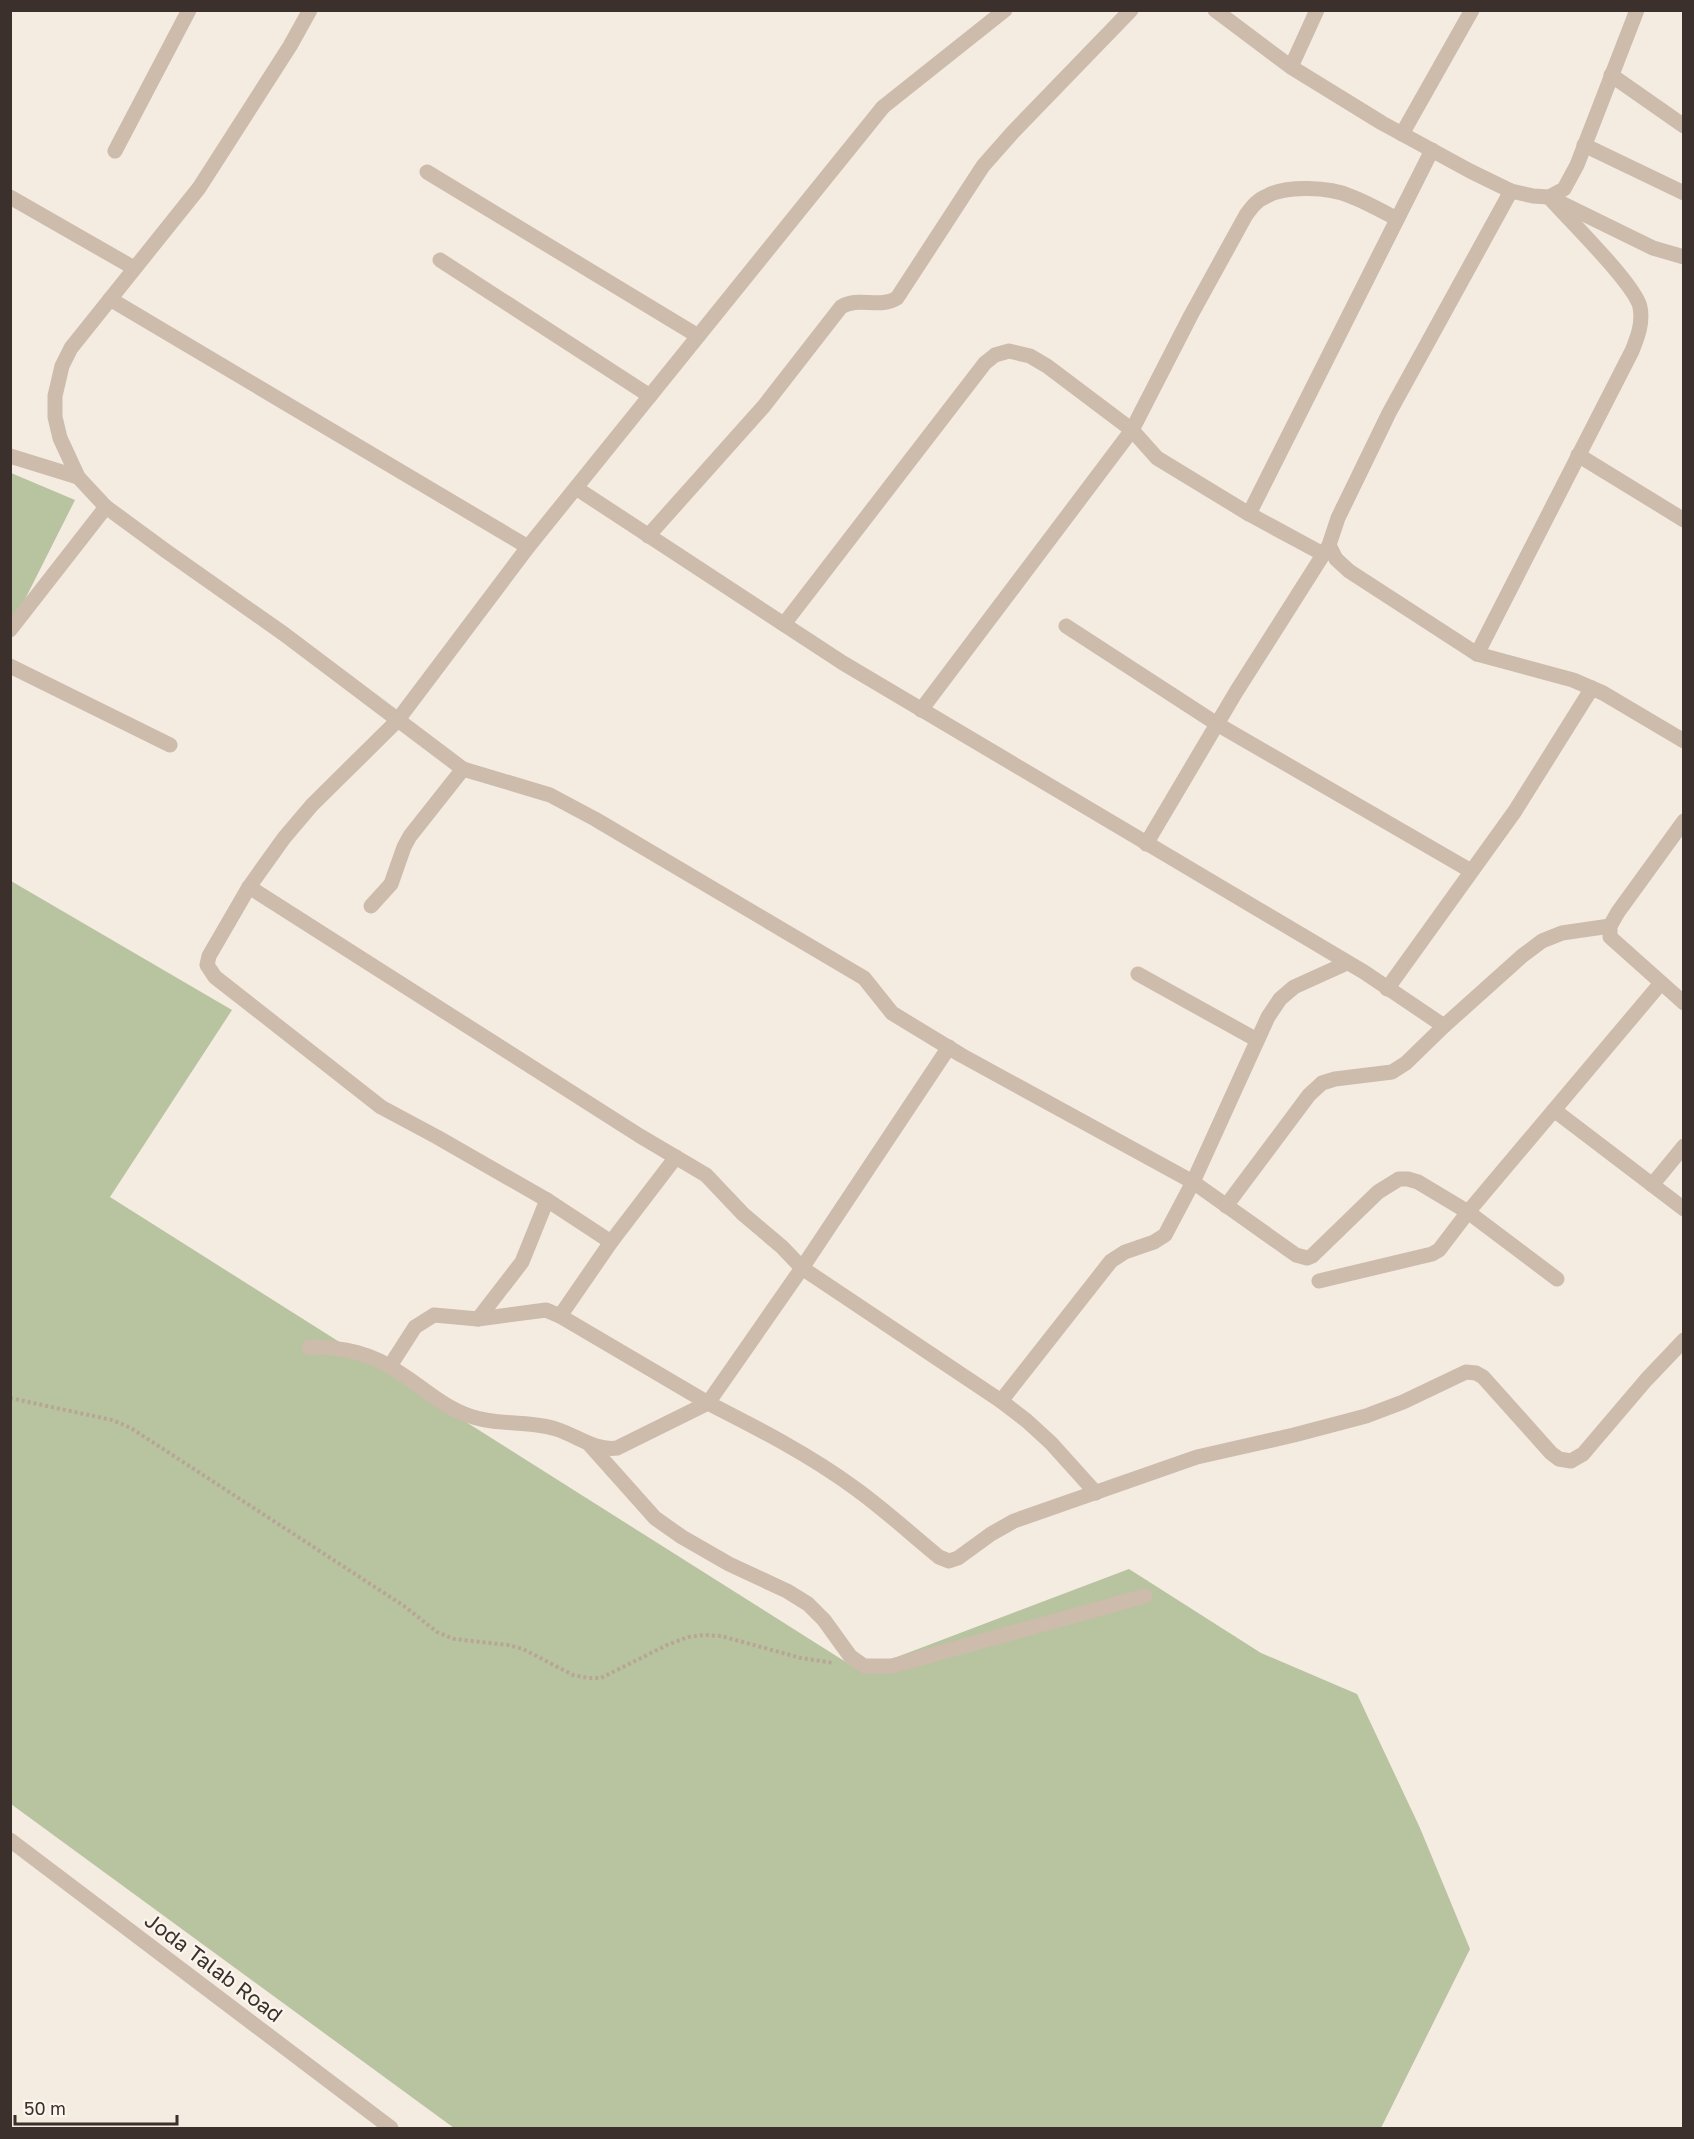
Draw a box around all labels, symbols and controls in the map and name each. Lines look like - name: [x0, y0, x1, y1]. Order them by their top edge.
- street label: Joda Talab Road: [140, 1907, 288, 2027]
- scale bar: [15, 2088, 177, 2126]
- text: 50 m: [24, 2097, 66, 2119]

